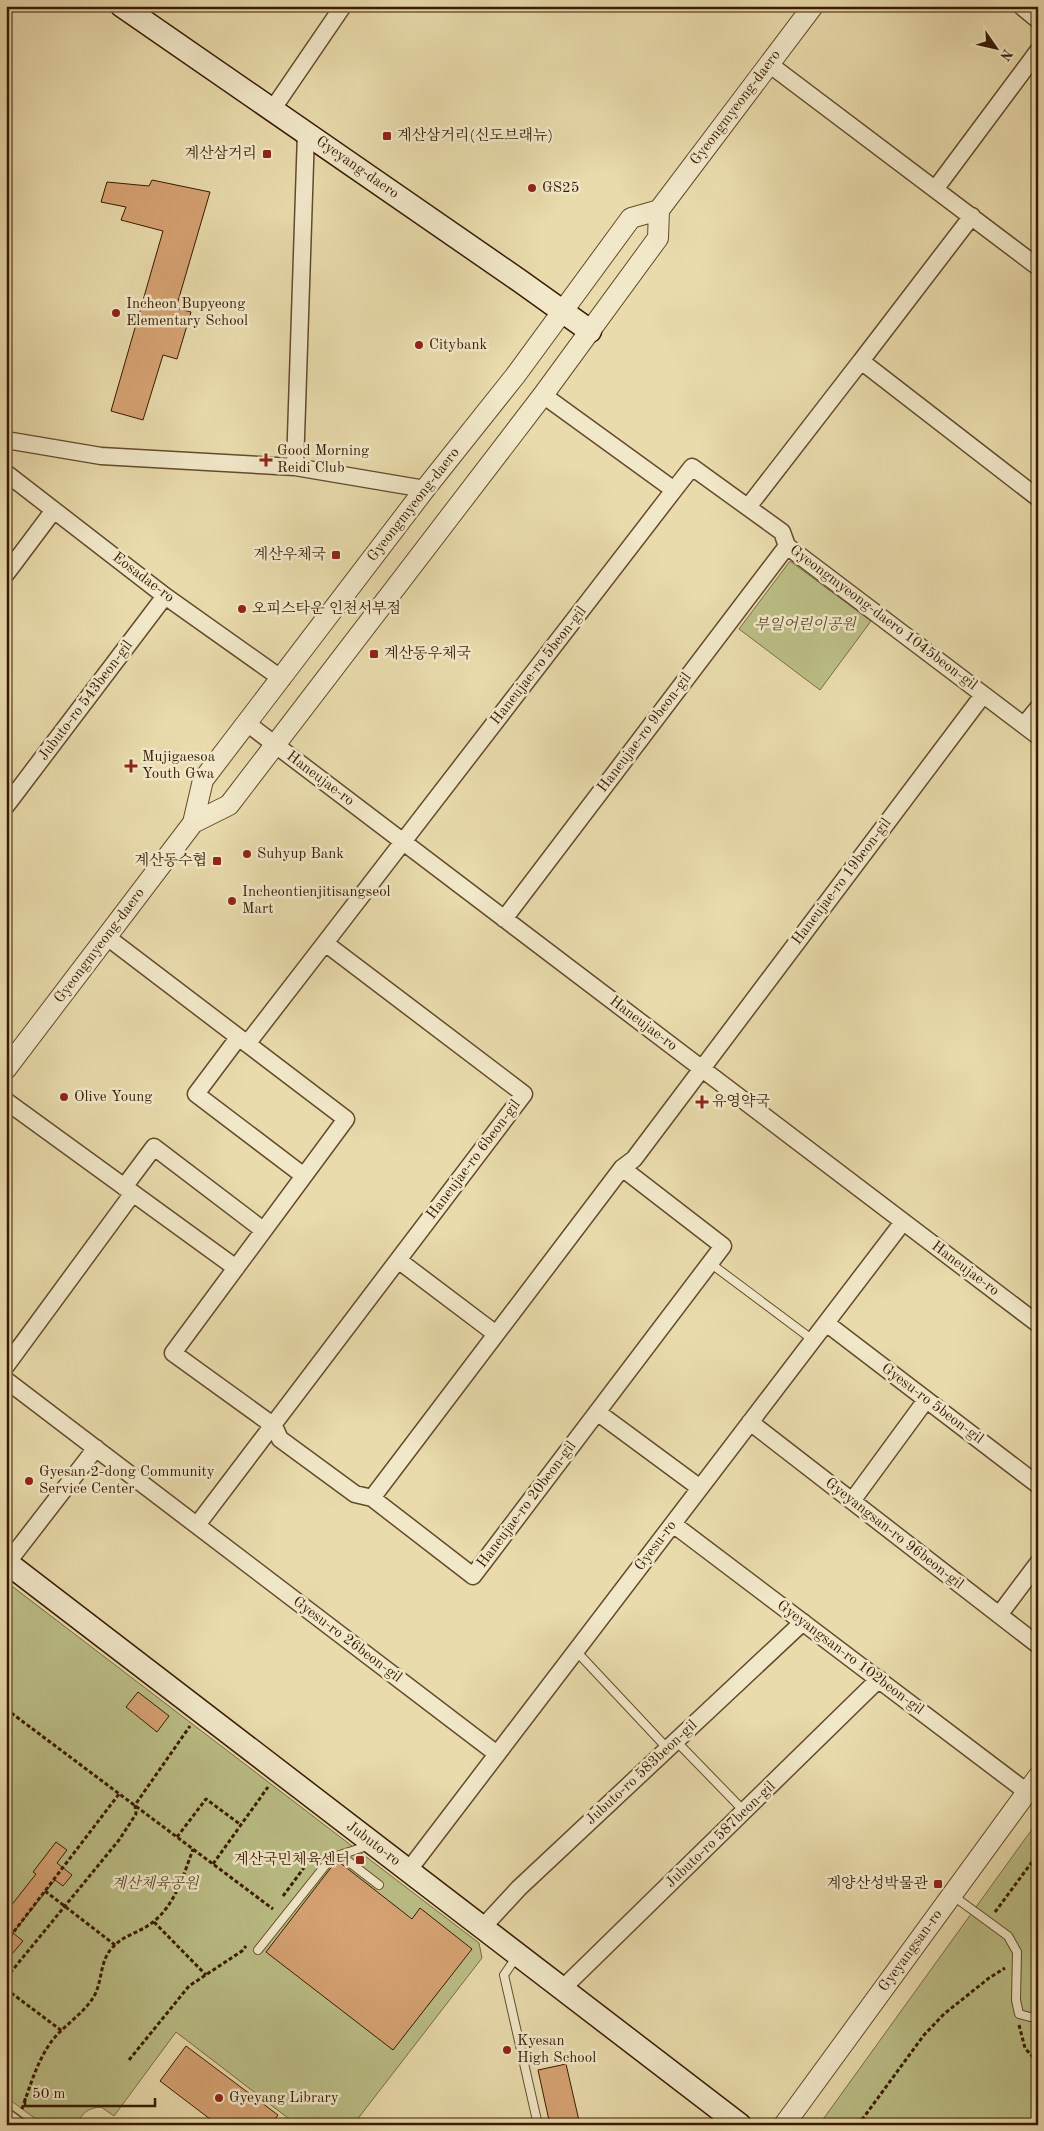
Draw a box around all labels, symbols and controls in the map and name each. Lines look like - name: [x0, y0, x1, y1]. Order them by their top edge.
- north arrow: [972, 22, 1022, 72]
- text: N: [997, 46, 1015, 63]
- street label: Gyeongmyeong-daero: [688, 48, 784, 168]
- place label: 계산삼거리(신도브래뉴): [397, 127, 553, 144]
- marker: 계산삼거리(신도브래뉴): [381, 130, 393, 142]
- street label: Gyeyang-daero: [313, 134, 401, 202]
- place label: 계산삼거리: [185, 145, 257, 162]
- marker: 계산삼거리: [261, 148, 273, 160]
- place label: GS25: [542, 181, 580, 196]
- marker: GS25: [526, 182, 538, 194]
- place label: Incheon Bupyeong Elementary School: [126, 297, 248, 329]
- marker: Incheon Bupyeong Elementary School: [110, 307, 122, 319]
- place label: Citybank: [429, 338, 487, 353]
- marker: Citybank: [413, 339, 425, 351]
- place label: Good Morning Reidi Club: [277, 444, 369, 476]
- street label: Gyeongmyeong-daero: [365, 445, 463, 565]
- marker: Good Morning Reidi Club: [259, 453, 273, 467]
- street label: Gyeongmyeong-daero 1045beon-gil: [786, 543, 980, 693]
- place label: 계산우체국: [254, 546, 327, 563]
- marker: 계산우체국: [330, 549, 342, 561]
- street label: Eosadae-ro: [109, 550, 177, 606]
- place label: 오피스타운 인천서부점: [252, 600, 401, 617]
- marker: 오피스타운 인천서부점: [236, 603, 248, 615]
- street label: Haneujae-ro 5beon-gil: [488, 604, 590, 728]
- park label: 부일어린이공원: [754, 616, 857, 633]
- street label: Jubuto-ro 543beon-gil: [36, 638, 136, 764]
- place label: 계산동우체국: [384, 645, 471, 662]
- marker: 계산동우체국: [368, 648, 380, 660]
- street label: Haneujae-ro 9beon-gil: [595, 670, 695, 796]
- street label: Haneujae-ro: [283, 749, 357, 809]
- place label: Mujigaesoa Youth Gwa: [142, 750, 216, 782]
- marker: Mujigaesoa Youth Gwa: [124, 759, 138, 773]
- street label: Haneujae-ro 19beon-gil: [790, 816, 894, 948]
- place label: Suhyup Bank: [257, 847, 344, 862]
- marker: Suhyup Bank: [241, 848, 253, 860]
- place label: 계산동수협: [135, 852, 207, 869]
- marker: 계산동수협: [211, 855, 223, 867]
- place label: Incheontienjitisangseol Mart: [242, 885, 391, 917]
- street label: Gyeongmyeong-daero: [52, 886, 148, 1006]
- marker: Incheontienjitisangseol Mart: [226, 895, 238, 907]
- street label: Haneujae-ro: [606, 994, 680, 1054]
- place label: Olive Young: [74, 1090, 152, 1105]
- marker: Olive Young: [58, 1091, 70, 1103]
- place label: 유영약국: [712, 1093, 770, 1110]
- marker: 유영약국: [696, 1096, 708, 1108]
- street label: Haneujae-ro 6beon-gil: [424, 1097, 524, 1223]
- street label: Haneujae-ro: [928, 1239, 1002, 1299]
- street label: Gyesu-ro 5beon-gil: [878, 1361, 986, 1447]
- street label: Haneujae-ro 20beon-gil: [475, 1439, 579, 1571]
- place label: Gyesan 2-dong Community Service Center: [39, 1465, 215, 1497]
- marker: Gyesan 2-dong Community Service Center: [23, 1475, 35, 1487]
- street label: Gyeyangsan-ro 96beon-gil: [822, 1476, 966, 1592]
- street label: Gyesu-ro: [632, 1518, 680, 1574]
- street label: Gyesu-ro 26beon-gil: [290, 1594, 404, 1686]
- street label: Gyeyangsan-ro 102beon-gil: [774, 1598, 926, 1718]
- street label: Jubuto-ro 583beon-gil: [584, 1718, 700, 1828]
- street label: Jubuto-ro 587beon-gil: [663, 1779, 779, 1891]
- street label: Jubuto-ro: [343, 1819, 403, 1869]
- place label: 계산국민체육센터: [234, 1851, 350, 1868]
- marker: 계산국민체육센터: [354, 1854, 366, 1866]
- park label: 계산체육공원: [112, 1875, 200, 1892]
- place label: 계양산성박물관: [827, 1875, 929, 1892]
- marker: 계양산성박물관: [932, 1878, 944, 1890]
- street label: Gyeyangsan-ro: [876, 1907, 946, 1995]
- place label: Kyesan High School: [517, 2034, 596, 2066]
- marker: Kyesan High School: [501, 2044, 513, 2056]
- scale bar: [25, 2076, 155, 2108]
- text: 50 m: [32, 2087, 66, 2102]
- place label: Gyeyang Library: [229, 2091, 339, 2106]
- marker: Gyeyang Library: [213, 2092, 225, 2104]

